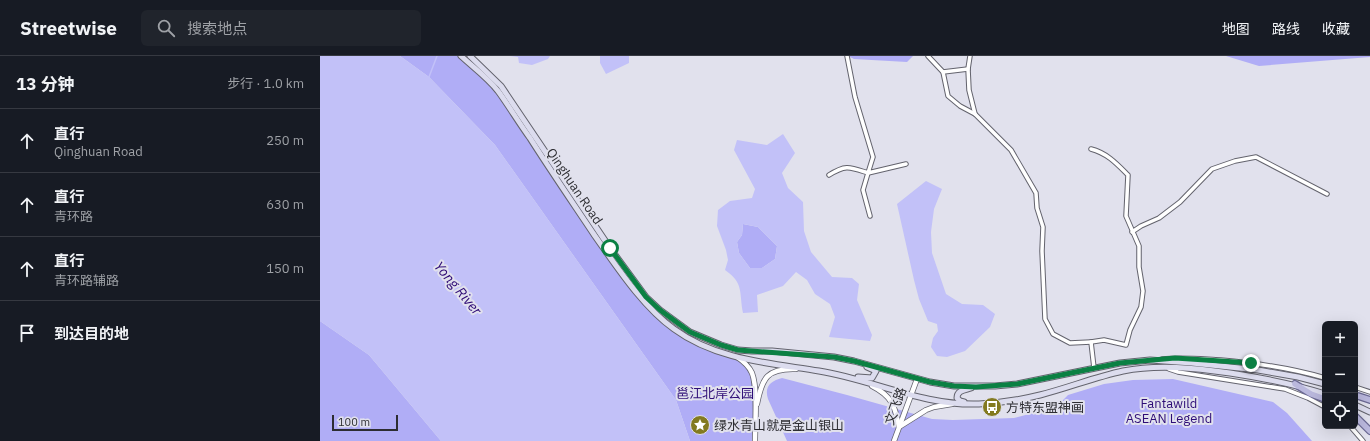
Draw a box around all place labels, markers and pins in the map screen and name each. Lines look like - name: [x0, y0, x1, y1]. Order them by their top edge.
- bus stop icon: 方特东盟神画: [981, 396, 1003, 418]
- place label: 方特东盟神画: [1006, 399, 1084, 416]
- place icon: 绿水青山就是金山银山: [689, 414, 711, 436]
- place label: 绿水青山就是金山银山: [714, 417, 844, 434]

